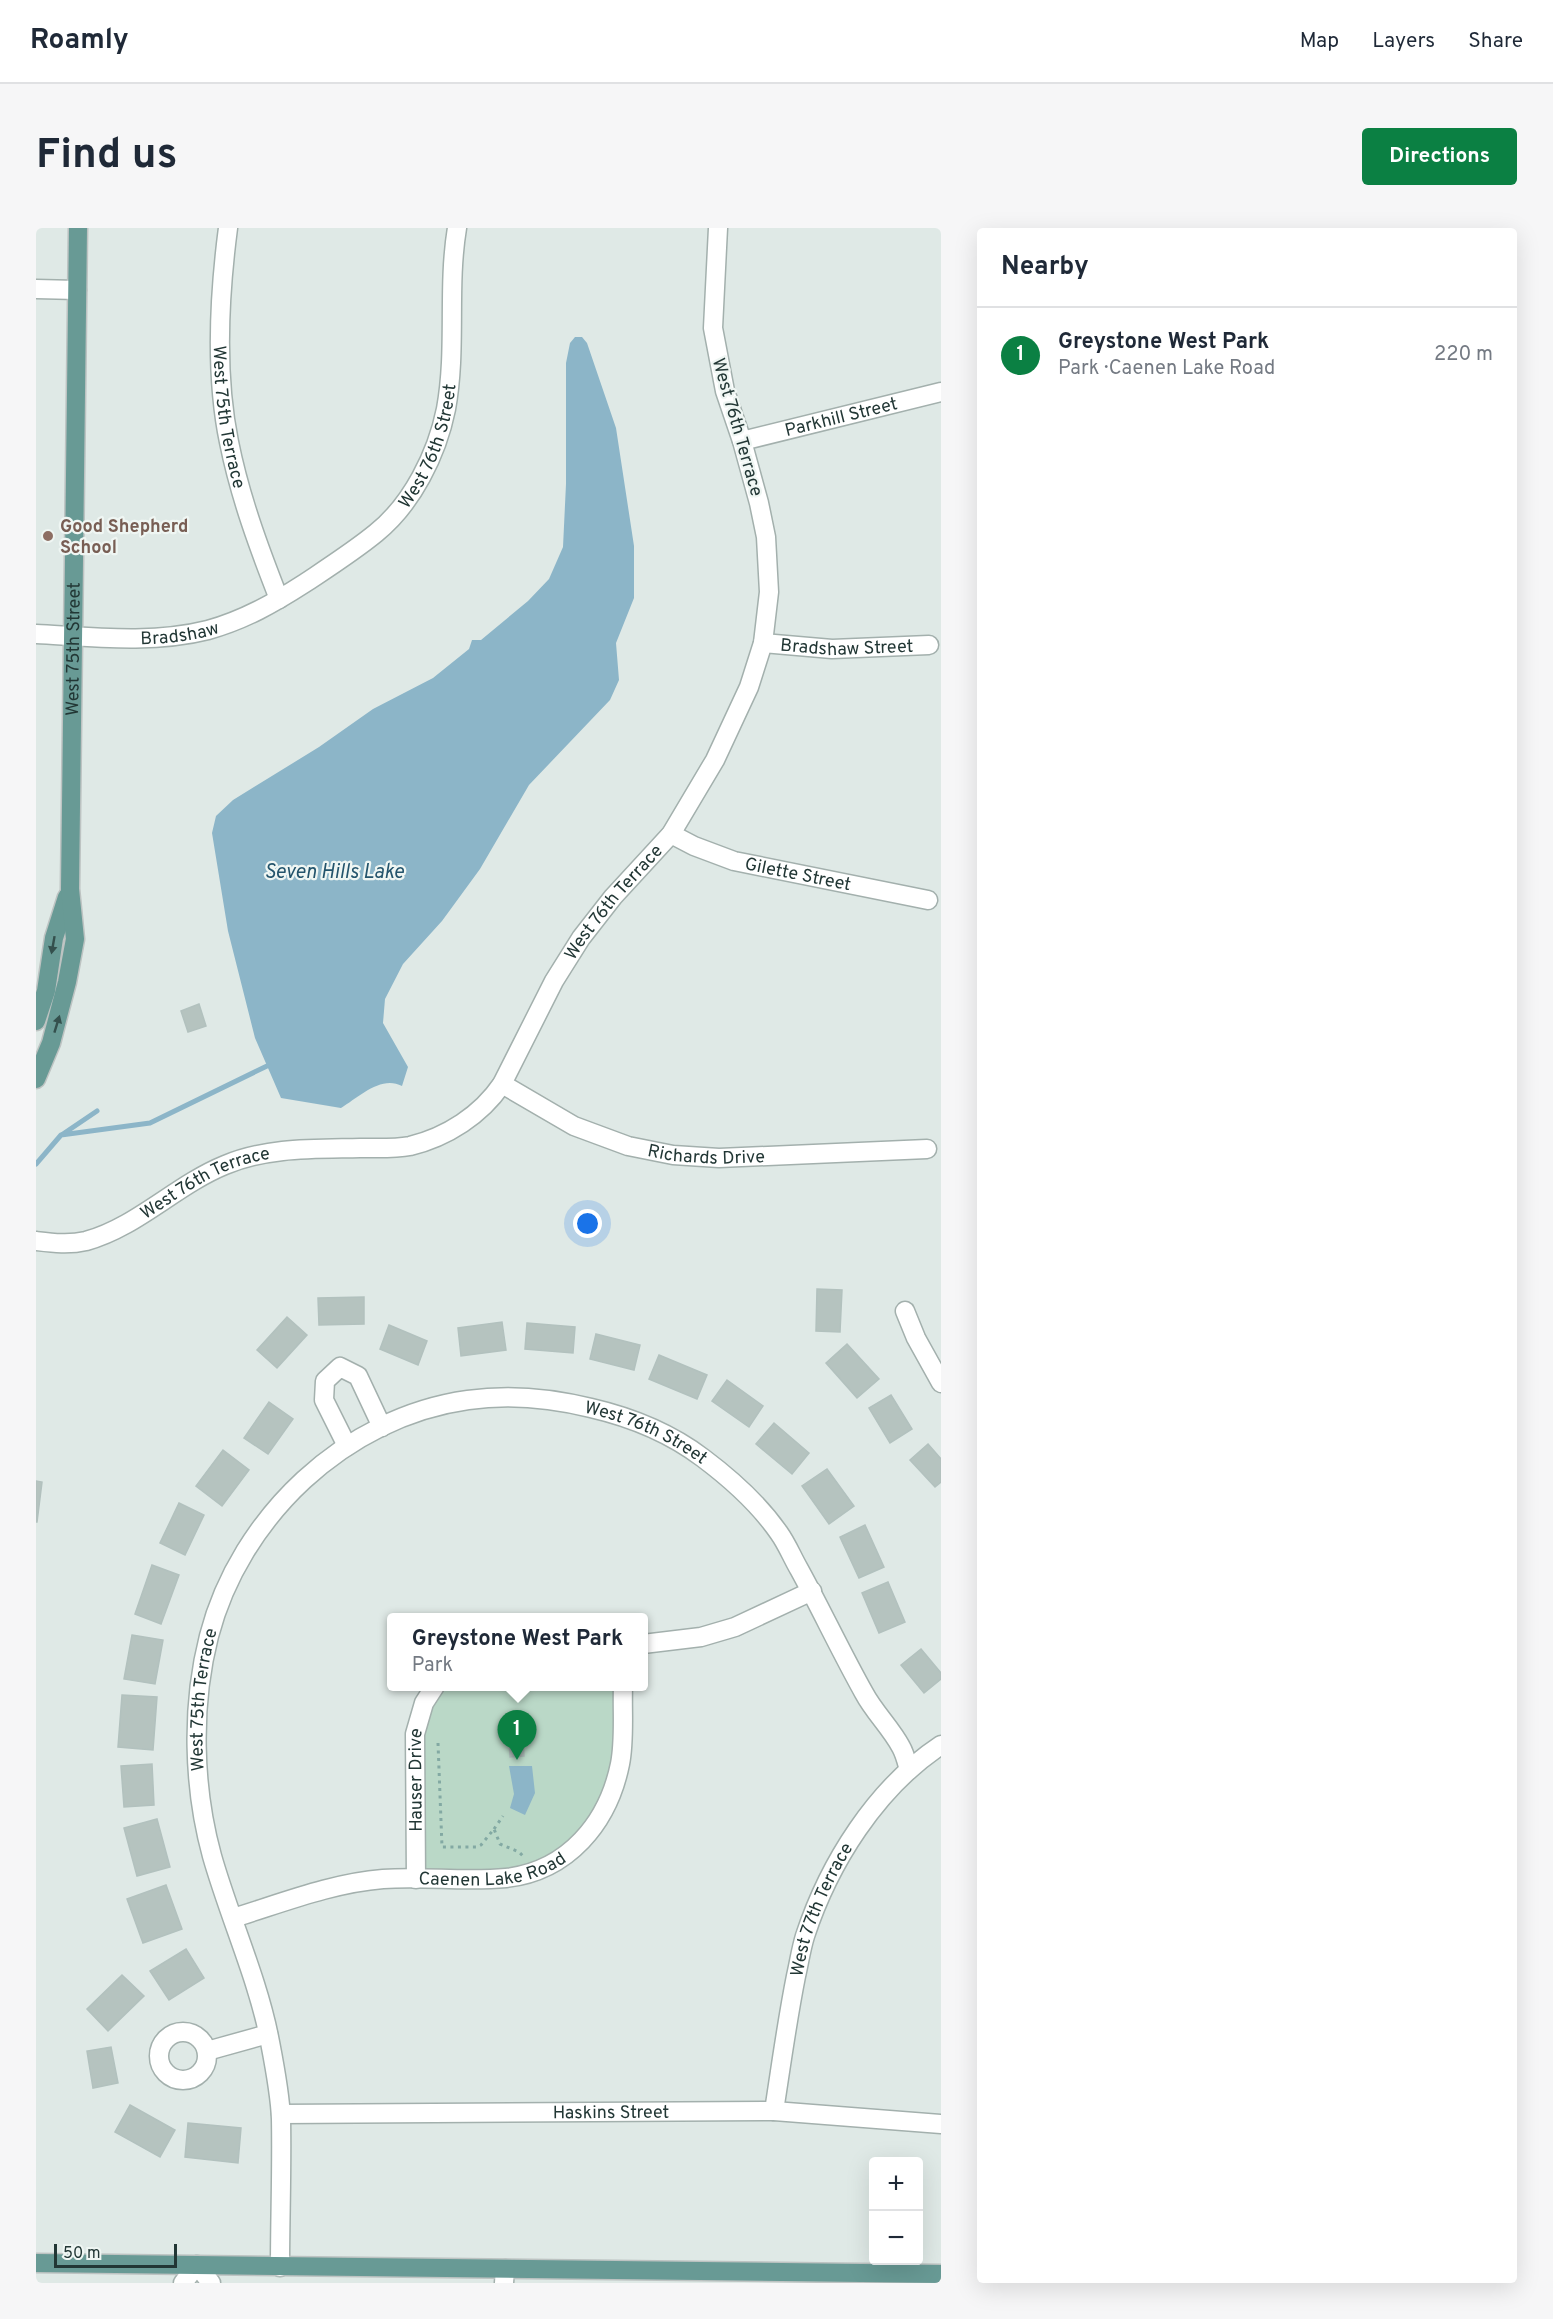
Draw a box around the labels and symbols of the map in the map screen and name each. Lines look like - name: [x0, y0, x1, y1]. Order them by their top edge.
- street label: West 75th Terrace: [207, 345, 250, 491]
- street label: West 76th Terrace: [706, 355, 767, 499]
- street label: West 76th Street: [394, 383, 462, 514]
- street label: Parkhill Street: [783, 393, 900, 443]
- place label: Good Shepherd School: [60, 516, 188, 560]
- marker: Good Shepherd School: [41, 529, 55, 543]
- street label: West 75th Street: [62, 582, 87, 716]
- street label: Bradshaw: [140, 617, 222, 651]
- street label: Bradshaw Street: [779, 635, 914, 662]
- street label: West 76th Terrace: [560, 840, 668, 965]
- street label: Gilette Street: [743, 853, 853, 897]
- water label: Seven Hills Lake: [264, 860, 404, 886]
- one-way arrow: [48, 936, 57, 955]
- one-way arrow: [52, 1015, 62, 1033]
- street label: Richards Drive: [645, 1140, 765, 1171]
- street label: West 76th Terrace: [137, 1143, 272, 1225]
- your location: [573, 1209, 602, 1238]
- street label: West 76th Street: [582, 1397, 712, 1470]
- street label: West 75th Terrace: [187, 1626, 224, 1772]
- pin: 1: [498, 1710, 536, 1760]
- street label: Hauser Drive: [404, 1726, 429, 1832]
- street label: West 77th Terrace: [786, 1839, 859, 1979]
- street label: Caenen Lake Road: [418, 1848, 571, 1892]
- street label: Haskins Street: [553, 2102, 669, 2125]
- scale bar: [54, 2241, 177, 2268]

